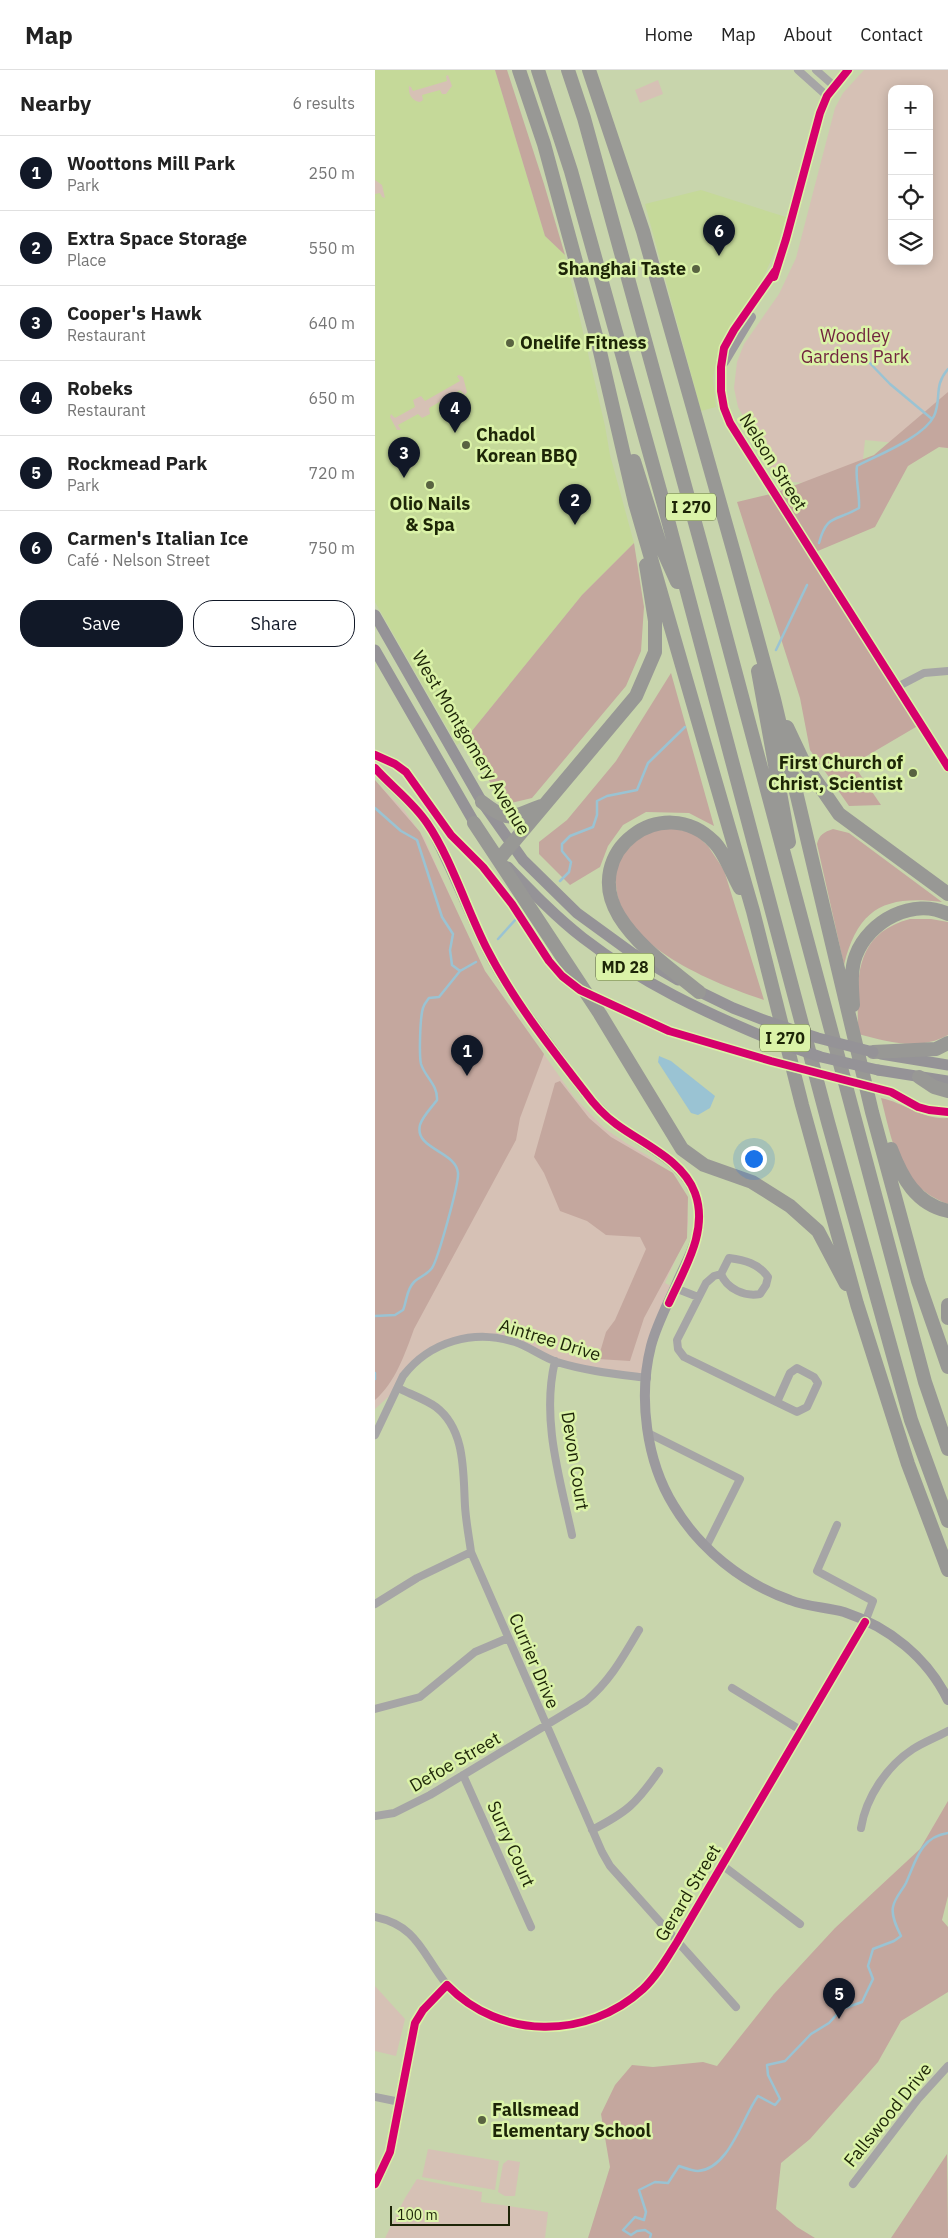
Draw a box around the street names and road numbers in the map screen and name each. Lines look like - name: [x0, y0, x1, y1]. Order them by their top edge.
- street label: Nelson Street: [734, 409, 812, 515]
- road number: I 270: [666, 494, 716, 521]
- street label: West Montgomery Avenue: [407, 646, 536, 839]
- road number: MD 28: [596, 954, 654, 980]
- road number: I 270: [760, 1024, 810, 1051]
- street label: Aintree Drive: [497, 1313, 604, 1366]
- street label: Devon Court: [556, 1410, 595, 1512]
- street label: Currier Drive: [504, 1610, 565, 1712]
- street label: Defoe Street: [405, 1726, 504, 1797]
- street label: Surry Court: [482, 1797, 541, 1890]
- street label: Gerard Street: [650, 1840, 726, 1945]
- street label: Fallswood Drive: [839, 2058, 937, 2172]

